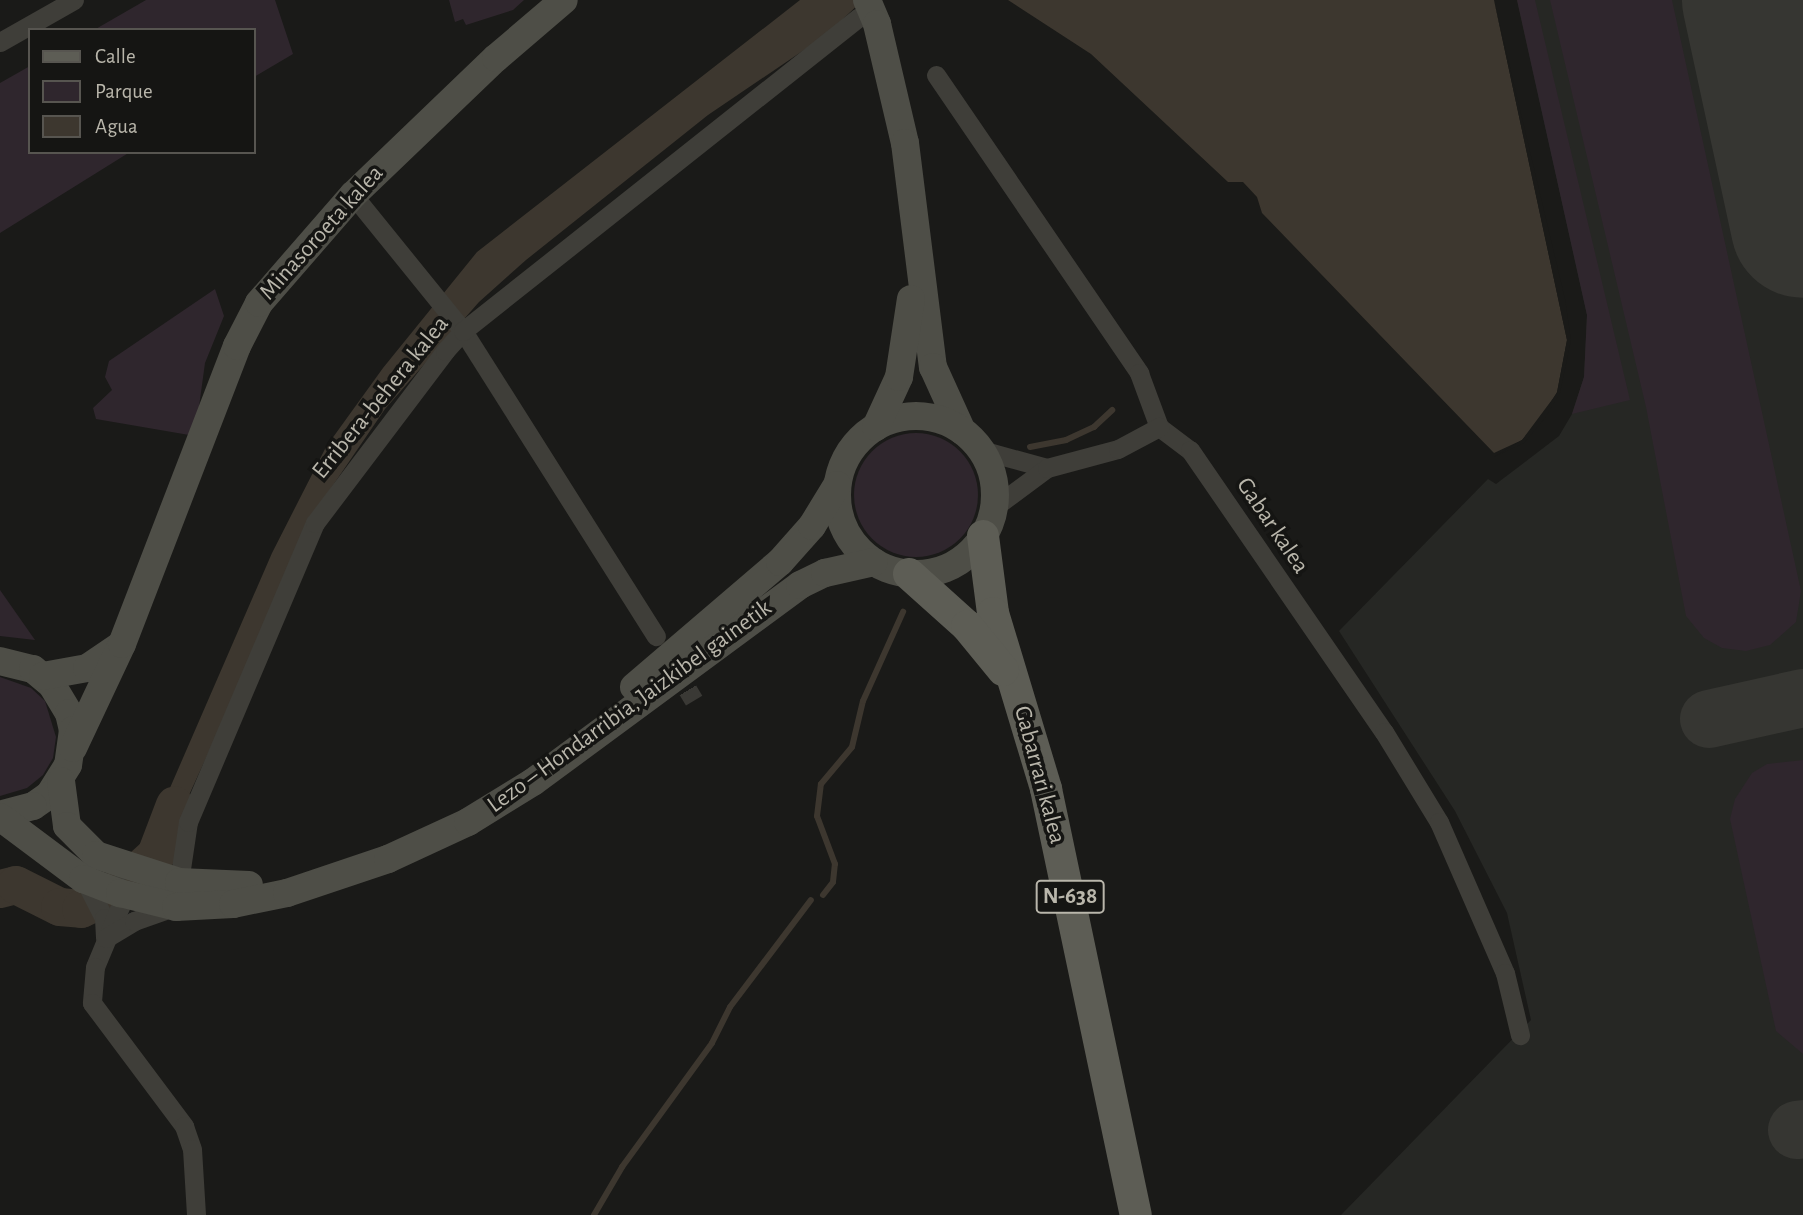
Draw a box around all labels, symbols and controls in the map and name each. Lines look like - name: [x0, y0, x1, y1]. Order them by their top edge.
- legend: [28, 28, 256, 154]
- text: Calle: [95, 46, 136, 67]
- text: Parque: [95, 81, 153, 102]
- text: Agua: [95, 116, 138, 137]
- street label: Minasoroeta kalea: [254, 160, 390, 306]
- street label: Erribera-behera kalea: [307, 311, 455, 485]
- street label: Gabar kalea: [1229, 472, 1315, 580]
- street label: Lezo – Hondarribia, Jaizkibel gainetik: [482, 594, 778, 820]
- street label: Gabarrari kalea: [1007, 703, 1071, 847]
- road number: N-638: [1035, 877, 1105, 916]

